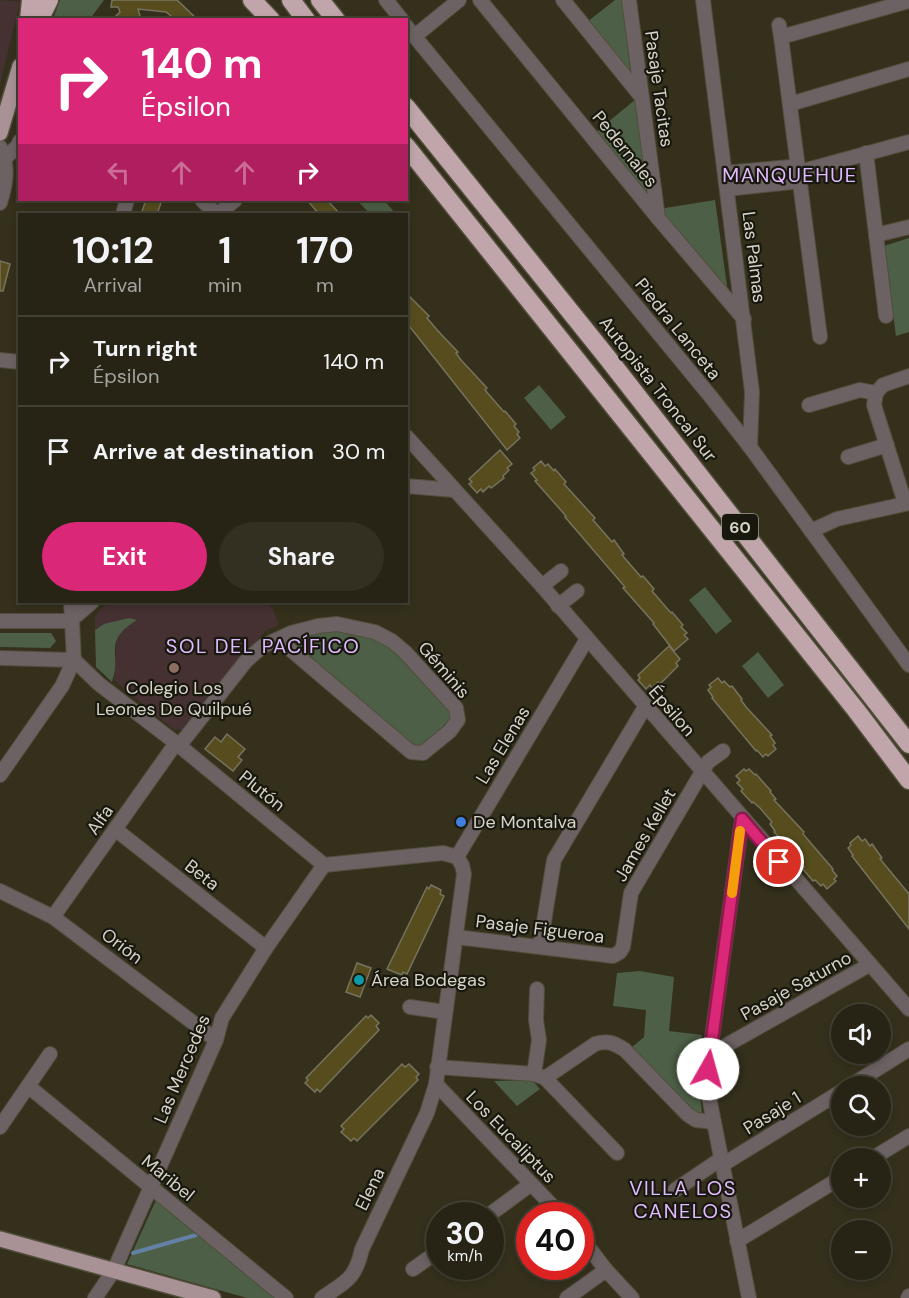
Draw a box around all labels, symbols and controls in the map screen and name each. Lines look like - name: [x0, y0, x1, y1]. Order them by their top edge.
- street label: Pasaje Tacitas: [639, 29, 679, 149]
- text: 140 m: [141, 36, 263, 91]
- icon: right: [42, 42, 120, 120]
- text: Épsilon: [141, 89, 231, 124]
- street label: Pedernales: [587, 106, 663, 192]
- icon: left: [102, 156, 135, 189]
- icon: ahead: [165, 156, 198, 189]
- icon: ahead: [228, 156, 261, 189]
- icon: right: [291, 156, 324, 189]
- district label: MANQUEHUE: [722, 162, 858, 188]
- street label: Las Palmas: [736, 210, 772, 304]
- text: 10:12: [72, 227, 154, 274]
- text: 1: [218, 227, 231, 274]
- text: 170: [296, 227, 354, 274]
- text: Arrival: [84, 272, 142, 298]
- text: min: [208, 272, 242, 298]
- text: m: [316, 272, 334, 298]
- street label: Piedra Lanceta: [630, 273, 726, 385]
- street label: Autopista Troncal Sur: [594, 311, 722, 467]
- text: Turn right: [93, 334, 198, 363]
- icon: right: [42, 345, 75, 378]
- text: 140 m: [323, 347, 384, 376]
- text: Épsilon: [93, 363, 159, 389]
- icon: arrive: [42, 435, 75, 468]
- text: Arrive at destination: [93, 437, 314, 466]
- text: 30 m: [332, 437, 385, 466]
- road number: 60: [722, 514, 758, 540]
- button: Exit: [42, 522, 207, 591]
- button: Share: [219, 522, 384, 591]
- district label: SOL DEL PACÍFICO: [166, 633, 360, 659]
- street label: Géminis: [413, 636, 475, 704]
- marker: Colegio Los Leones De Quilpué: [167, 661, 181, 675]
- place label: Colegio Los Leones De Quilpué: [96, 676, 252, 721]
- street label: Épsilon: [643, 681, 701, 741]
- street label: Las Elenas: [470, 702, 536, 788]
- street label: Plutón: [234, 765, 290, 817]
- street label: James Kellet: [609, 784, 681, 886]
- street label: Alfa: [81, 800, 119, 840]
- place label: De Montalva: [473, 810, 576, 834]
- marker: De Montalva: [454, 815, 468, 829]
- pin: [753, 836, 804, 887]
- icon: arrive: [762, 845, 795, 878]
- street label: Beta: [180, 854, 224, 896]
- street label: Pasaje Figueroa: [474, 909, 606, 949]
- street label: Orión: [96, 923, 148, 969]
- street label: Pasaje Saturno: [736, 946, 856, 1026]
- place label: Área Bodegas: [371, 968, 486, 992]
- marker: Área Bodegas: [352, 973, 366, 987]
- map controls: [831, 1004, 891, 1280]
- button: sound: [831, 1004, 891, 1064]
- street label: Las Mercedes: [148, 1011, 216, 1127]
- position arrow: [676, 1037, 740, 1101]
- button: search: [831, 1076, 891, 1136]
- street label: Los Eucaliptus: [461, 1086, 561, 1188]
- street label: Pasaje 1: [739, 1086, 805, 1140]
- button: +: [831, 1148, 891, 1208]
- street label: Maribel: [137, 1149, 199, 1207]
- street label: Elena: [349, 1164, 391, 1214]
- district label: VILLA LOS CANELOS: [629, 1175, 737, 1224]
- speed limit sign: 40: [516, 1202, 594, 1280]
- text: 30: [445, 1214, 485, 1253]
- button: −: [831, 1220, 891, 1280]
- text: km/h: [447, 1246, 483, 1266]

